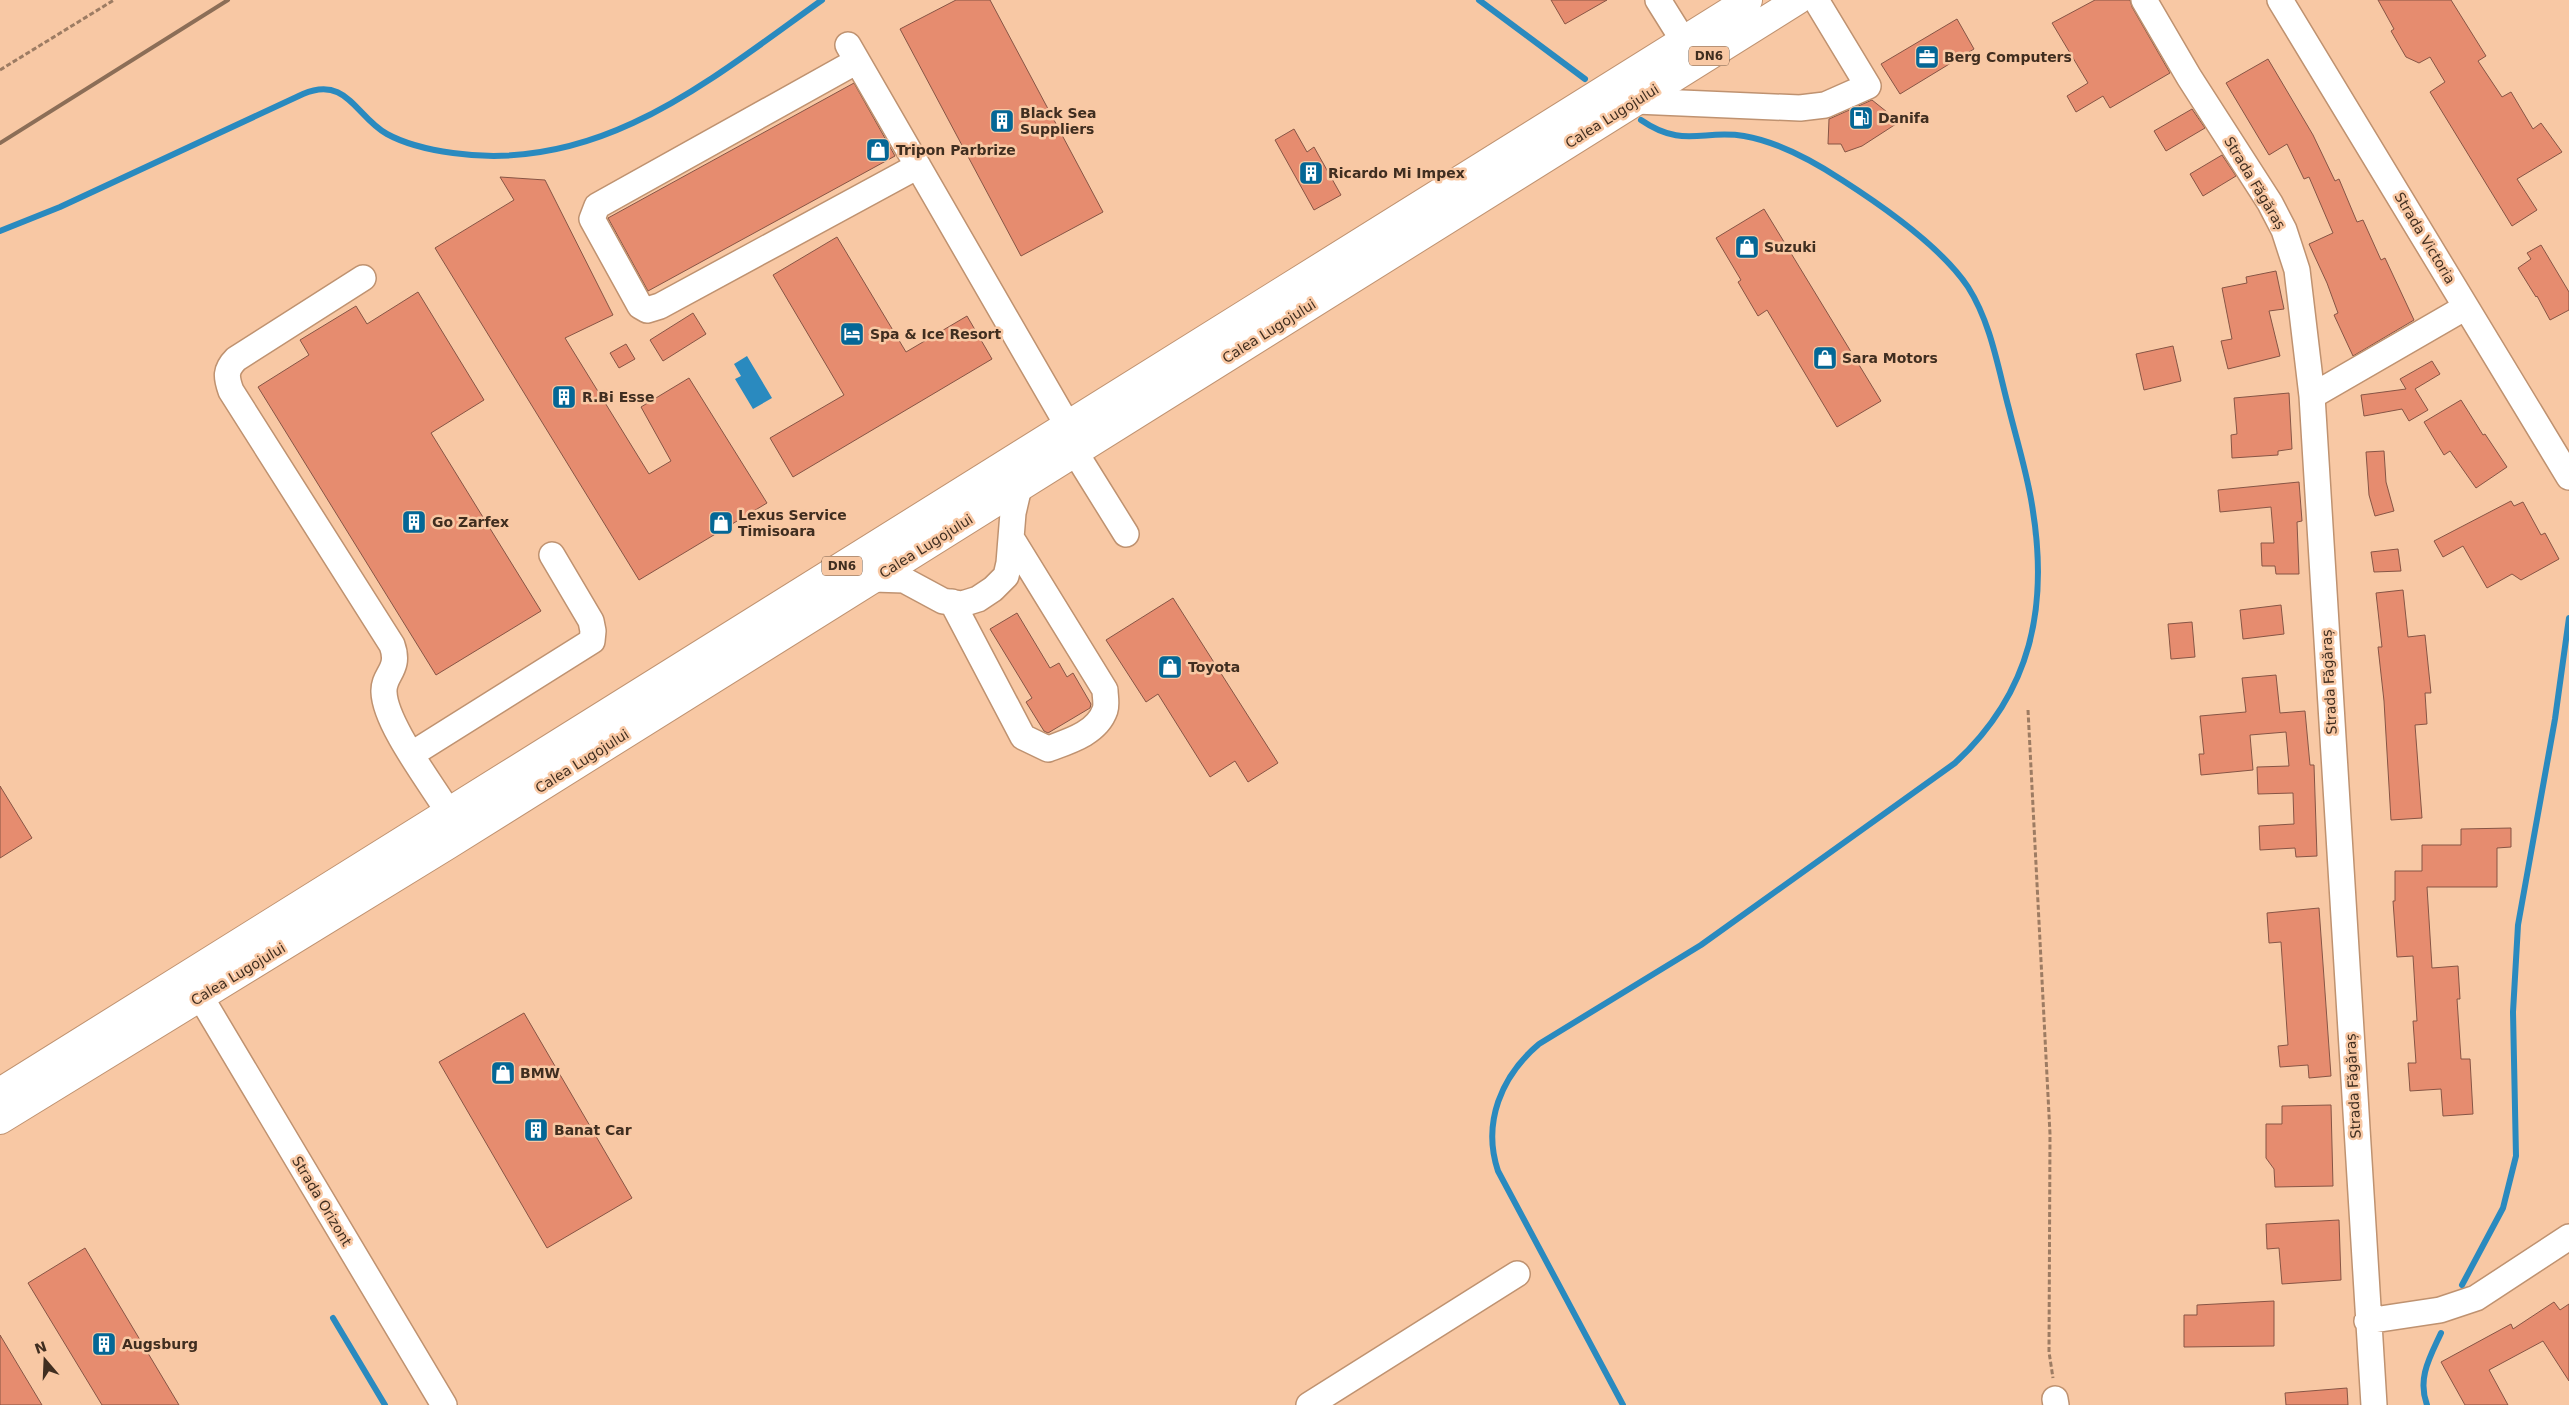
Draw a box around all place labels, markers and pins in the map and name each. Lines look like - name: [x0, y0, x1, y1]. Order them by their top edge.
- office icon: Berg Computers: [1914, 44, 1940, 70]
- place label: Berg Computers: [1944, 49, 2072, 65]
- place label: Black Sea Suppliers: [1020, 105, 1096, 137]
- fuel station icon: Danifa: [1848, 105, 1874, 131]
- building icon: Black Sea Suppliers: [989, 108, 1015, 134]
- place label: Danifa: [1878, 110, 1929, 126]
- shop icon: Tripon Parbrize: [865, 137, 891, 163]
- place label: Tripon Parbrize: [896, 142, 1016, 158]
- building icon: Ricardo Mi Impex: [1298, 160, 1324, 186]
- place label: Ricardo Mi Impex: [1328, 165, 1465, 181]
- shop icon: Suzuki: [1734, 234, 1760, 260]
- place label: Suzuki: [1764, 239, 1816, 255]
- hotel icon: Spa & Ice Resort: [839, 321, 865, 347]
- place label: Spa & Ice Resort: [870, 326, 1002, 342]
- shop icon: Sara Motors: [1812, 345, 1838, 371]
- place label: Sara Motors: [1842, 350, 1938, 366]
- building icon: R.Bi Esse: [551, 384, 577, 410]
- place label: R.Bi Esse: [582, 389, 654, 405]
- place label: Lexus Service Timisoara: [738, 507, 847, 539]
- building icon: Go Zarfex: [401, 509, 427, 535]
- shop icon: Lexus Service Timisoara: [708, 510, 734, 536]
- place label: Go Zarfex: [432, 514, 509, 530]
- shop icon: Toyota: [1157, 654, 1183, 680]
- place label: Toyota: [1188, 659, 1240, 675]
- shop icon: BMW: [490, 1060, 516, 1086]
- place label: BMW: [520, 1065, 560, 1081]
- building icon: Banat Car: [523, 1117, 549, 1143]
- place label: Banat Car: [554, 1122, 632, 1138]
- building icon: Augsburg: [91, 1331, 117, 1357]
- place label: Augsburg: [122, 1336, 198, 1352]

